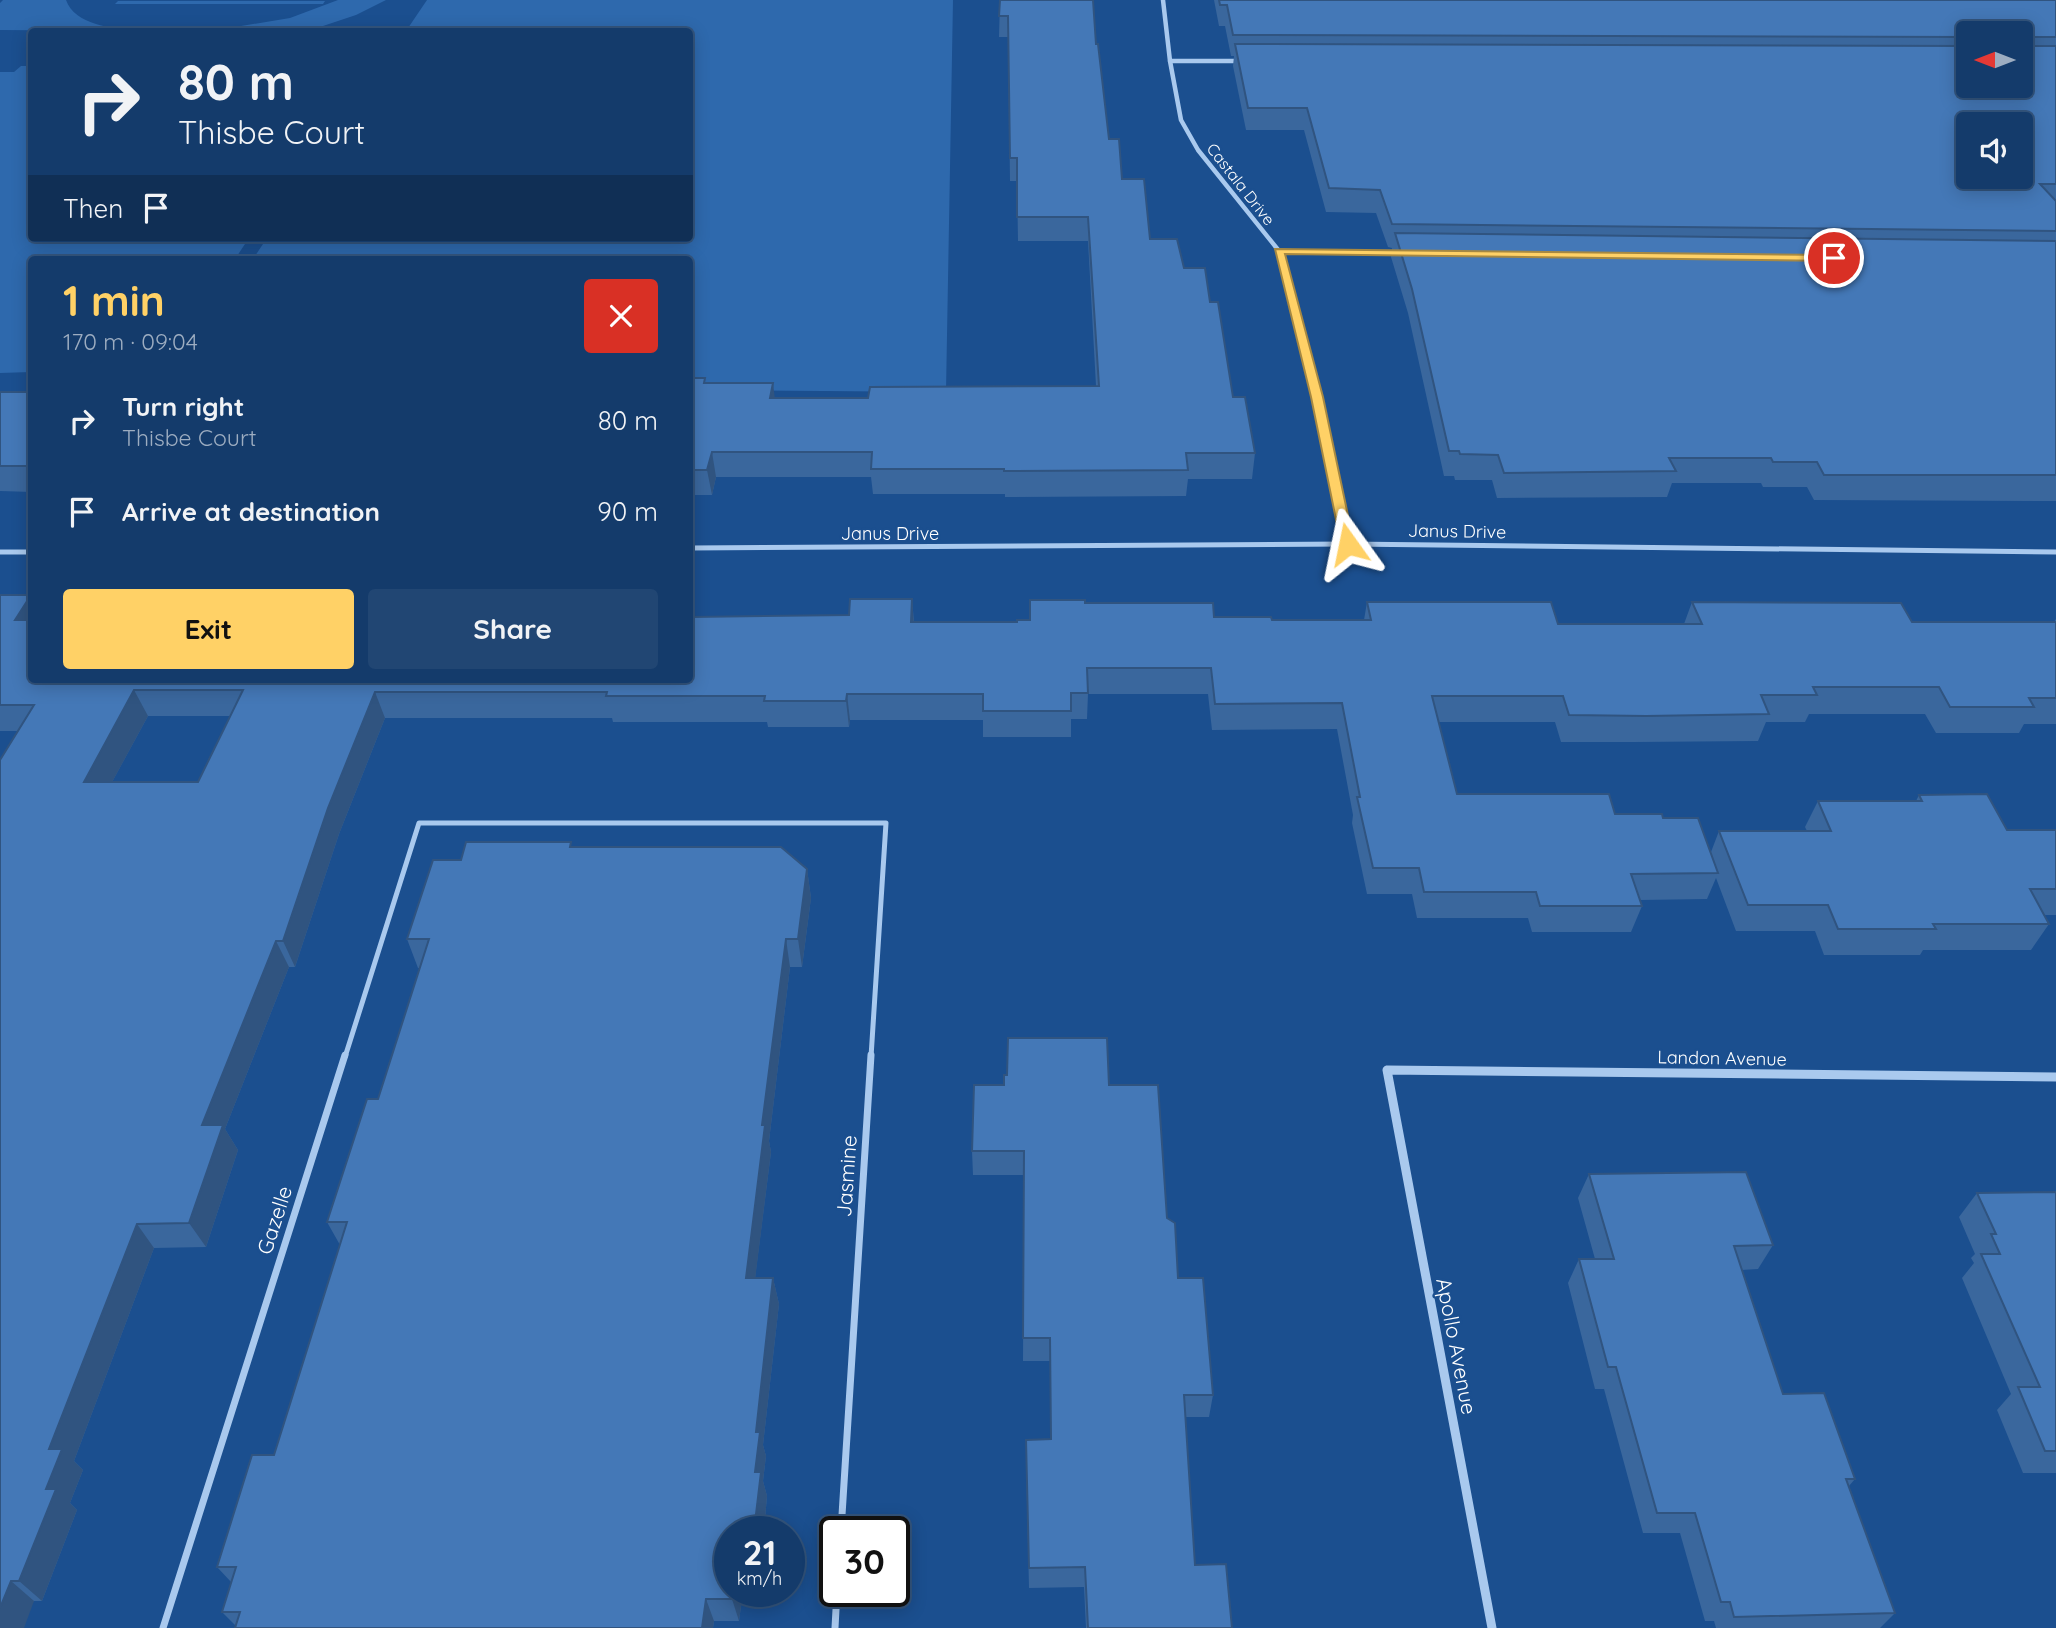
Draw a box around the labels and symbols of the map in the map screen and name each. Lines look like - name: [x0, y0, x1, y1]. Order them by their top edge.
- north arrow: [1956, 21, 2034, 98]
- street label: Castala Drive: [1203, 139, 1279, 229]
- pin: [1804, 228, 1864, 288]
- position arrow: [1311, 507, 1385, 581]
- street label: Janus Drive: [1408, 519, 1506, 543]
- street label: Janus Drive: [841, 522, 939, 545]
- street label: Landon Avenue: [1657, 1045, 1787, 1071]
- street label: Jasmine: [830, 1134, 862, 1218]
- street label: Gazelle: [251, 1182, 297, 1258]
- street label: Apollo Avenue: [1431, 1275, 1483, 1417]
- speed limit sign: 30: [819, 1516, 910, 1607]

